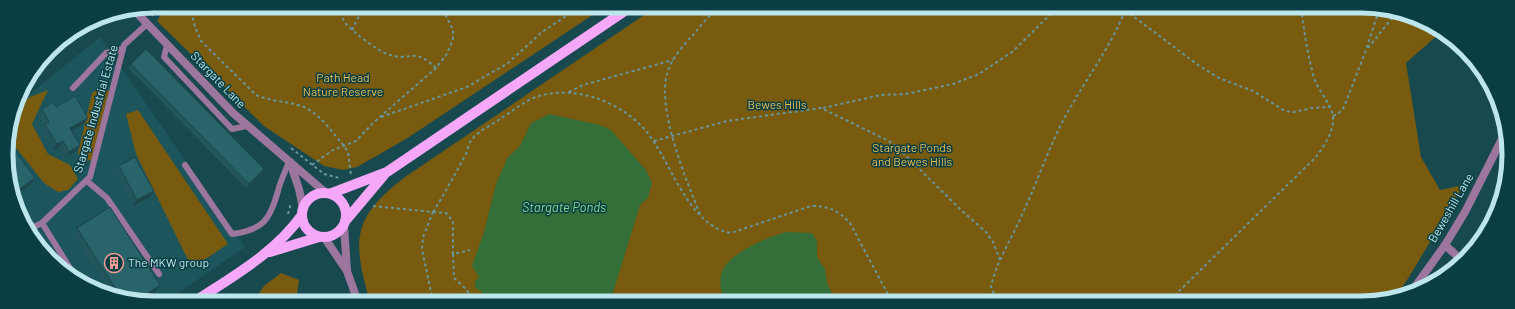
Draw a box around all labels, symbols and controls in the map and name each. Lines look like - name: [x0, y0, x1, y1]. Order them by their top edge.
- street label: Stargate Industrial Estate: [70, 43, 120, 174]
- street label: Stargate Lane: [188, 48, 249, 110]
- park label: Path Head Nature Reserve: [303, 70, 383, 98]
- park label: Bewes Hills: [748, 97, 807, 111]
- park label: Stargate Ponds and Bewes Hills: [872, 140, 952, 168]
- street label: Beweshill Lane: [1425, 170, 1476, 245]
- water label: Stargate Ponds: [522, 199, 606, 215]
- building icon: The MKW group: [103, 252, 125, 274]
- place label: The MKW group: [128, 255, 209, 269]

